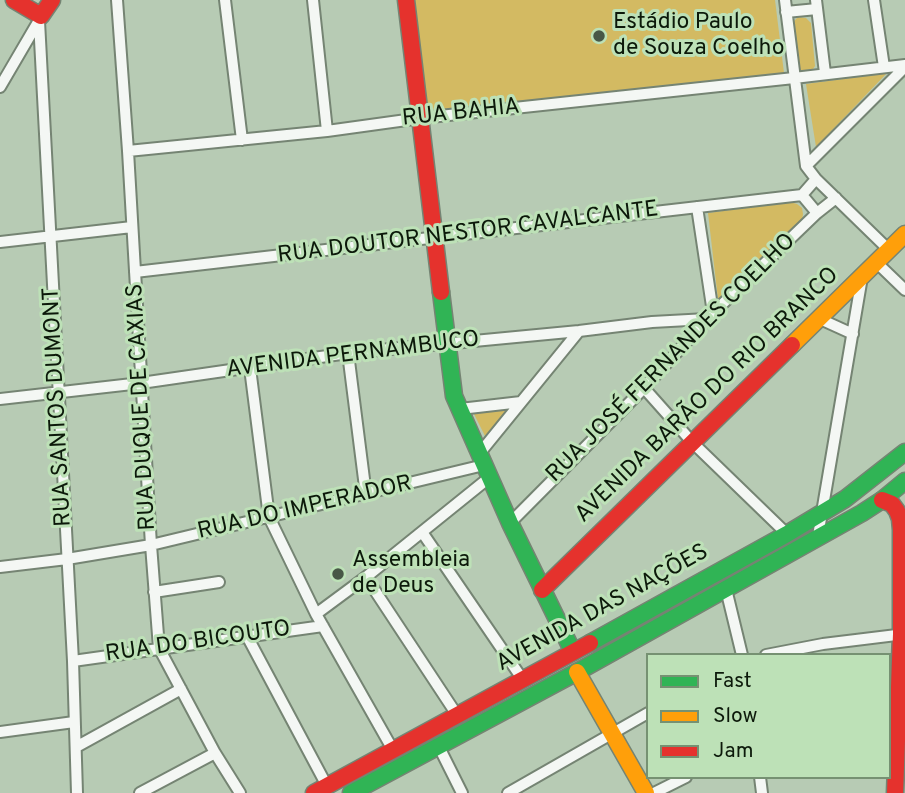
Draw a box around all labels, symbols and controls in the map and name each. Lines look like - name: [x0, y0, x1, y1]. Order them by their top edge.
- place label: Estádio Paulo de Souza Coelho: [613, 9, 785, 63]
- marker: Estádio Paulo de Souza Coelho: [591, 28, 607, 44]
- street label: RUA BAHIA: [401, 94, 521, 134]
- street label: RUA DOUTOR NESTOR CAVALCANTE: [276, 197, 660, 271]
- street label: RUA JOSÉ FERNANDES COELHO: [542, 229, 802, 489]
- street label: AVENIDA BARÃO DO RIO BRANCO: [570, 262, 846, 530]
- street label: RUA DUQUE DE CAXIAS: [123, 283, 163, 531]
- street label: RUA SANTOS DUMONT: [39, 286, 79, 528]
- street label: AVENIDA PERNAMBUCO: [225, 327, 481, 385]
- street label: RUA DO IMPERADOR: [195, 471, 415, 547]
- street label: AVENIDA DAS NAÇÕES: [492, 539, 714, 679]
- place label: Assembleia de Deus: [352, 547, 470, 601]
- marker: Assembleia de Deus: [330, 566, 346, 582]
- street label: RUA DO BICOUTO: [104, 616, 292, 670]
- legend: [646, 653, 891, 779]
- text: Fast: [713, 668, 752, 695]
- text: Slow: [713, 703, 758, 730]
- text: Jam: [713, 738, 754, 765]

